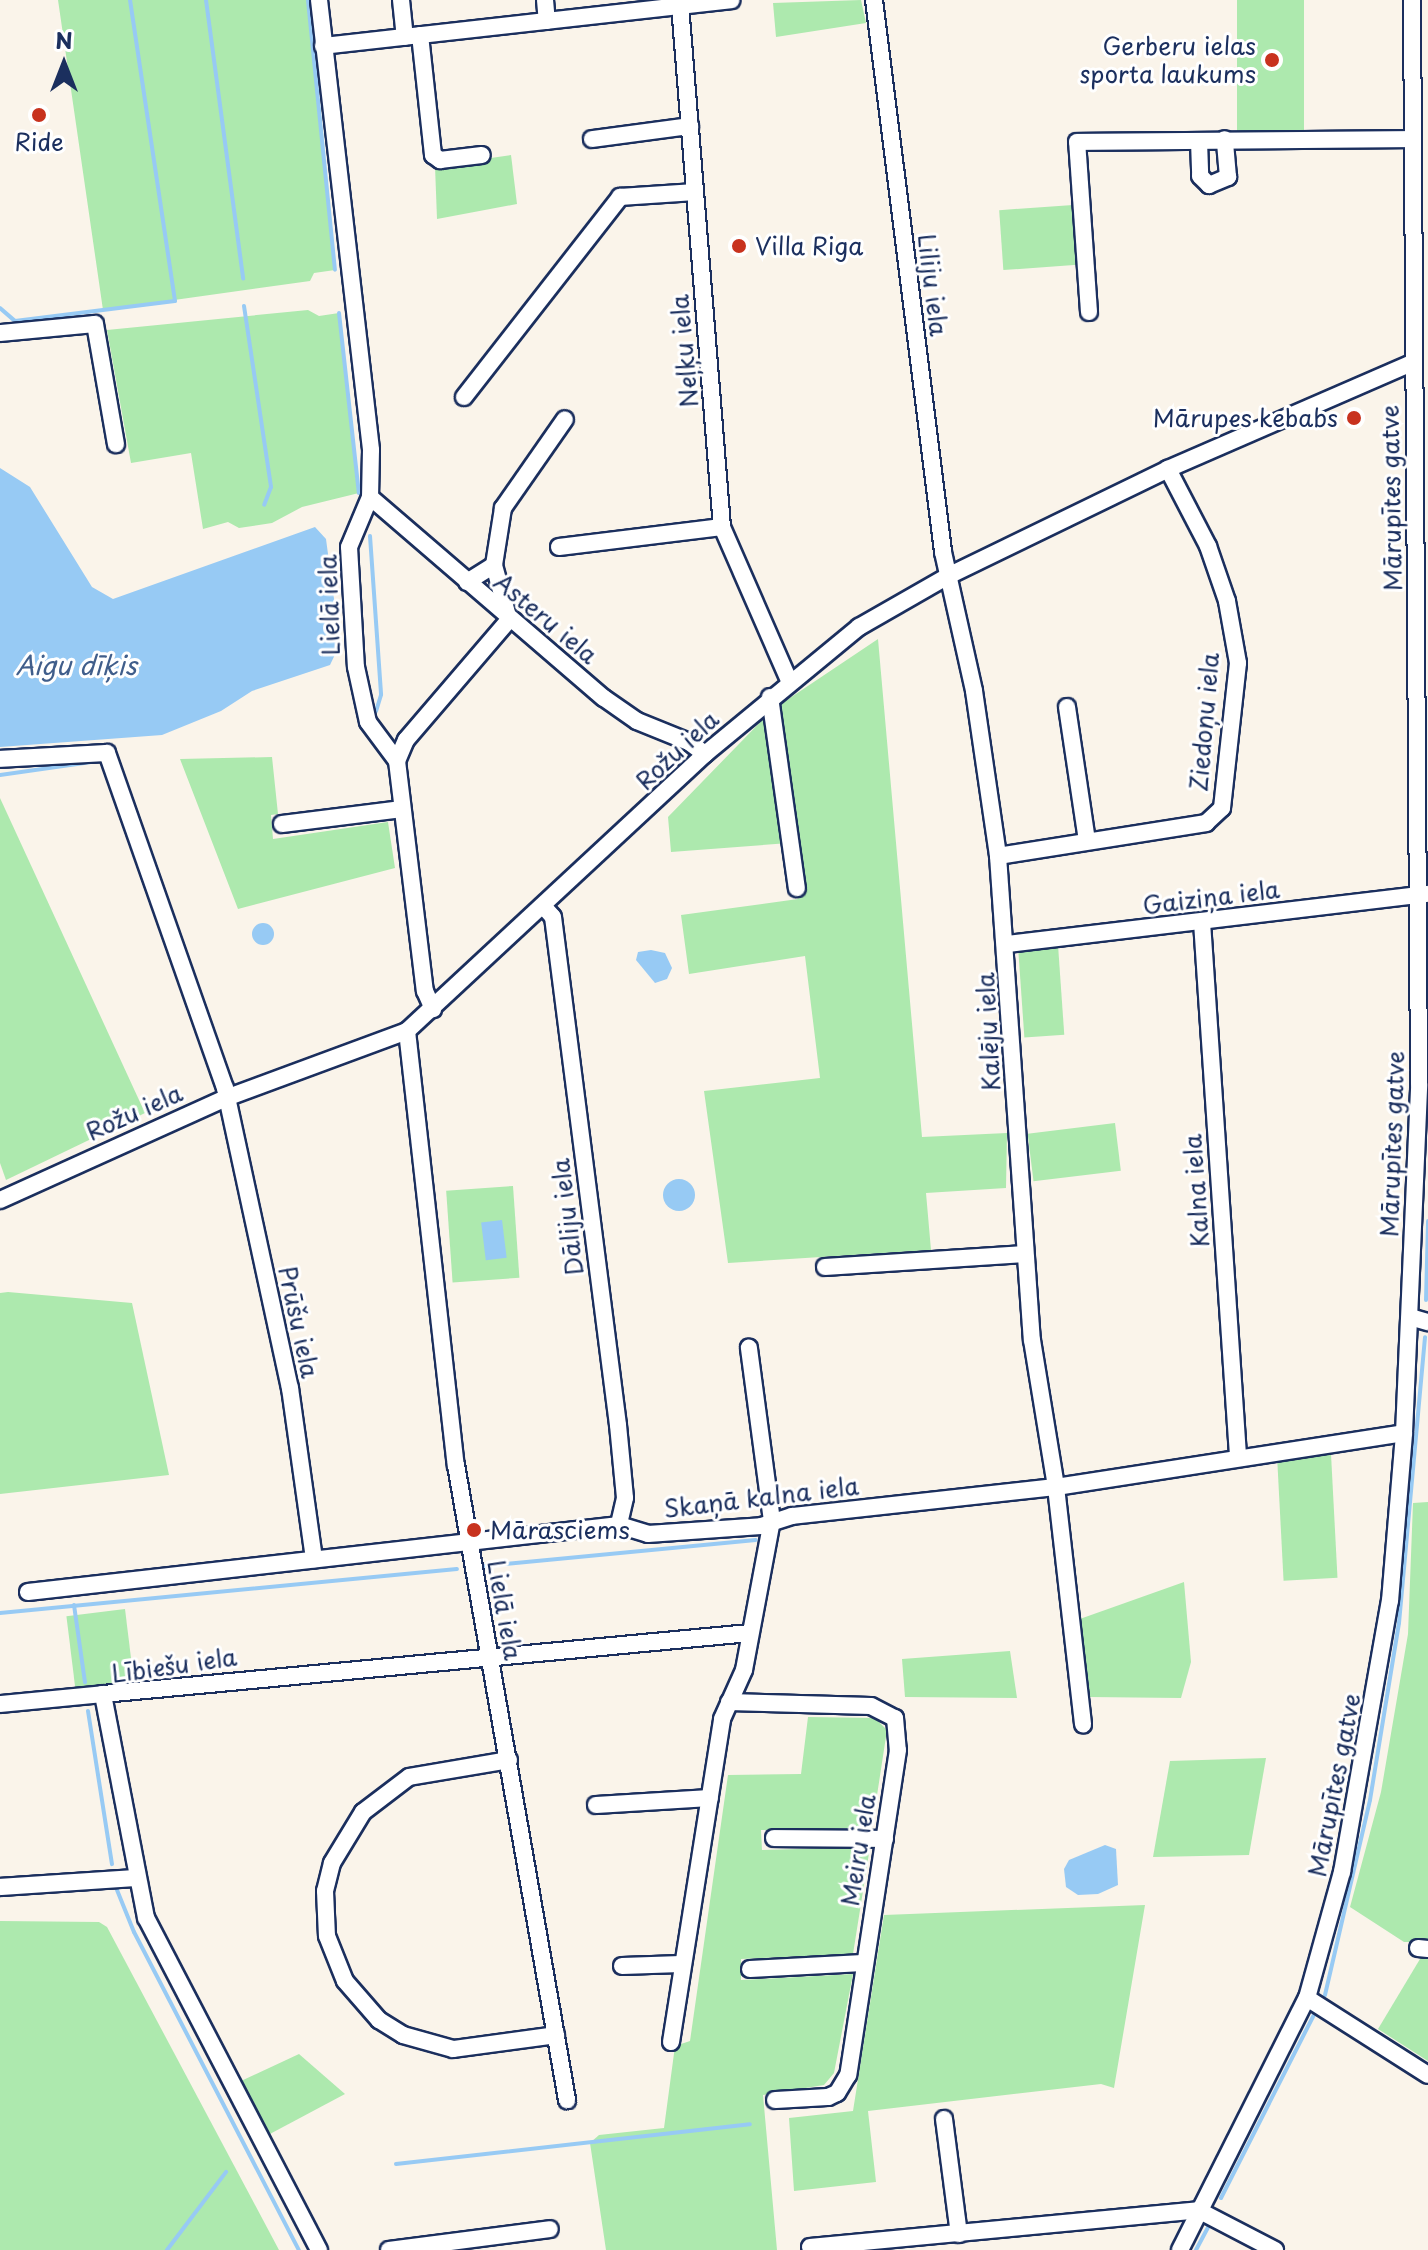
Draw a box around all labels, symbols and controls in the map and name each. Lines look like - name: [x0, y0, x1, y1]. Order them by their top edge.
- text: N: [55, 23, 73, 56]
- north arrow: [24, 24, 104, 104]
- place label: Gerberu ielas sporta laukums: [1078, 32, 1256, 88]
- marker: Gerberu ielas sporta laukums: [1263, 51, 1281, 69]
- marker: Ride: [30, 106, 48, 124]
- place label: Ride: [14, 128, 64, 156]
- place label: Villa Riga: [755, 232, 865, 260]
- street label: Liliju iela: [913, 233, 953, 337]
- marker: Villa Riga: [730, 237, 748, 255]
- street label: Neļķu iela: [665, 293, 703, 409]
- place label: Mārupes kebabs: [1152, 404, 1338, 432]
- street label: Mārupītes gatve: [1375, 404, 1407, 592]
- marker: Mārupes kebabs: [1345, 409, 1363, 427]
- street label: Lielā iela: [313, 553, 345, 657]
- street label: Asteru iela: [489, 567, 603, 669]
- water label: Aigu dīķis: [15, 649, 137, 681]
- street label: Ziedoņu iela: [1184, 652, 1224, 792]
- street label: Rožu iela: [630, 704, 724, 796]
- street label: Gaiziņa iela: [1141, 874, 1281, 920]
- street label: Kalēju iela: [970, 972, 1006, 1092]
- street label: Mārupītes gatve: [1374, 1049, 1410, 1239]
- street label: Rožu iela: [81, 1078, 187, 1146]
- street label: Kalna iela: [1178, 1133, 1214, 1249]
- street label: Dāliju iela: [546, 1157, 588, 1277]
- street label: Prūšu iela: [273, 1264, 325, 1380]
- street label: Skaņā kalna iela: [662, 1471, 860, 1523]
- place label: Mārasciems: [490, 1516, 630, 1544]
- marker: Mārasciems: [465, 1521, 483, 1539]
- street label: Lielā iela: [482, 1557, 528, 1663]
- street label: Lībiešu iela: [109, 1642, 239, 1688]
- street label: Mārupītes gatve: [1302, 1690, 1366, 1880]
- street label: Meiru iela: [835, 1792, 881, 1908]

